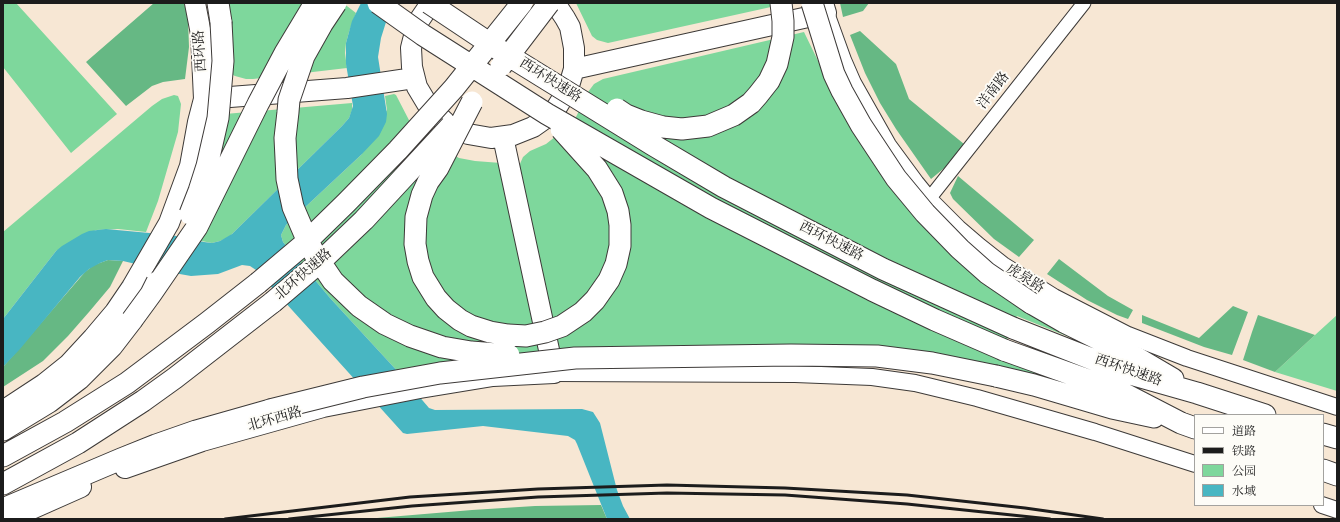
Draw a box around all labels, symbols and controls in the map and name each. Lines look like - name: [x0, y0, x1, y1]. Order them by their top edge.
- street label: 西环路: [191, 29, 211, 73]
- street label: 西环快速路: [516, 55, 584, 107]
- street label: 洋南路: [974, 69, 1014, 113]
- street label: 西环快速路: [796, 219, 866, 265]
- street label: 北环快速路: [272, 246, 336, 304]
- street label: 虎泉路: [1003, 261, 1047, 297]
- street label: 西环快速路: [1092, 352, 1164, 390]
- street label: 北环西路: [246, 404, 304, 436]
- legend: [1194, 414, 1324, 506]
- text: 道路: [1232, 424, 1256, 439]
- text: 铁路: [1232, 444, 1256, 459]
- text: 公园: [1232, 464, 1256, 479]
- text: 水域: [1232, 484, 1256, 499]

